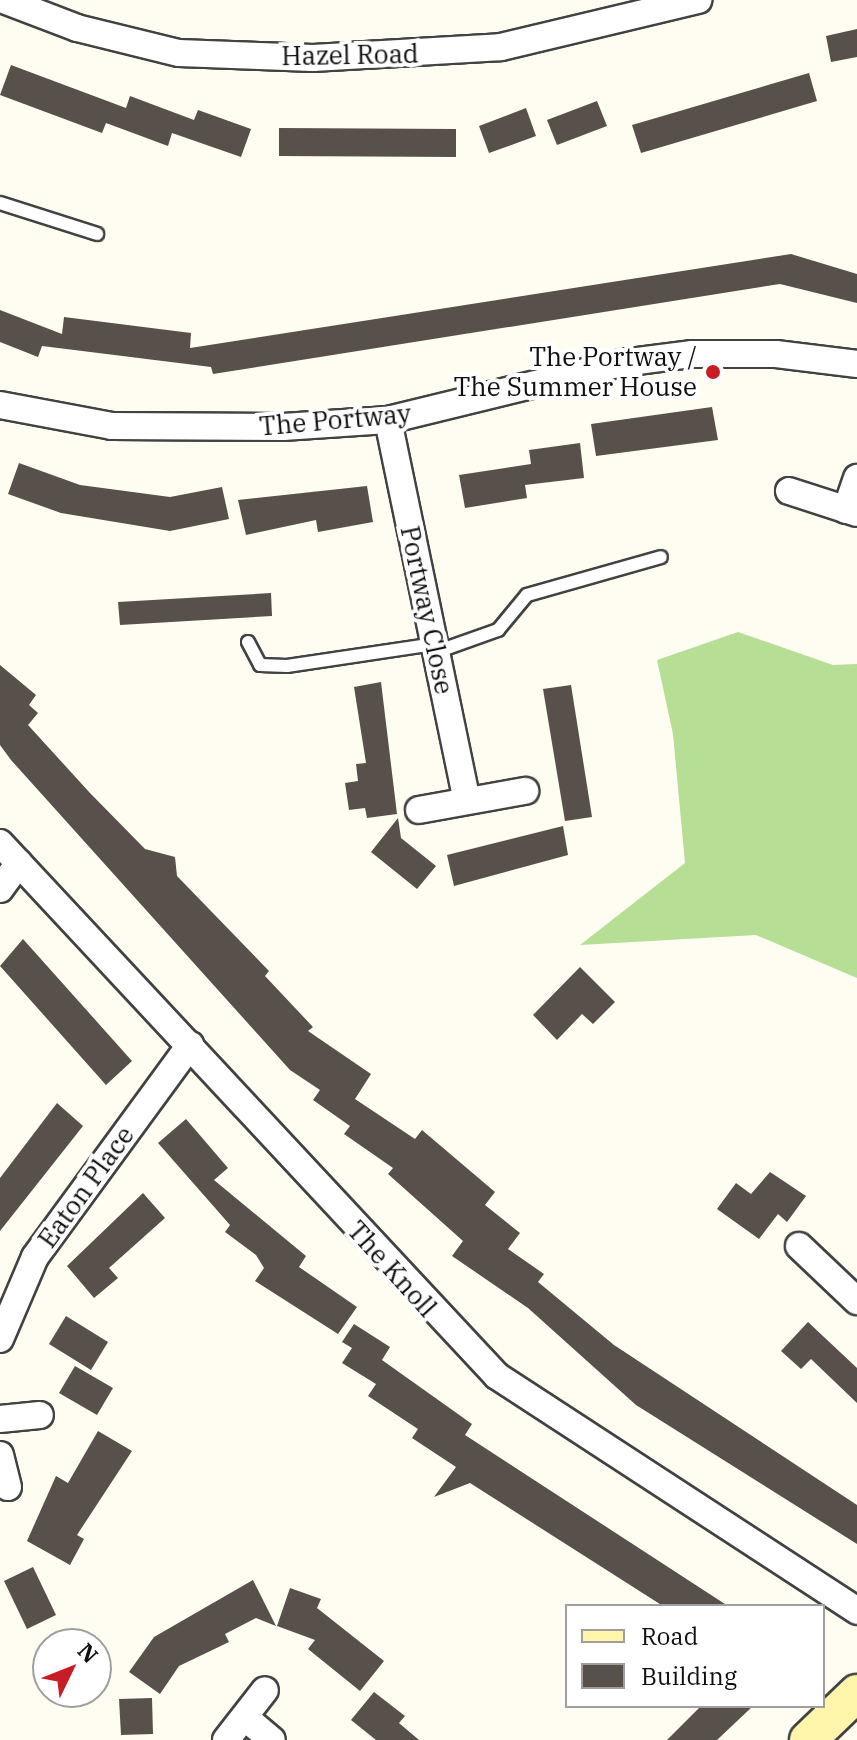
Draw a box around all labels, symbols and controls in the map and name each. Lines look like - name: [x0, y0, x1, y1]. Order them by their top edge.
- street label: Hazel Road: [281, 38, 419, 72]
- place label: The Portway / The Summer House: [454, 341, 697, 402]
- marker: The Portway / The Summer House: [704, 363, 722, 381]
- street label: The Portway: [258, 398, 412, 442]
- street label: Portway Close: [394, 523, 460, 697]
- street label: Eaton Place: [32, 1120, 140, 1254]
- street label: The Knoll: [341, 1215, 443, 1323]
- legend: [565, 1604, 825, 1708]
- text: Road: [641, 1620, 698, 1652]
- north arrow: [32, 1628, 112, 1708]
- text: N: [72, 1636, 105, 1669]
- text: Building: [641, 1660, 737, 1692]

